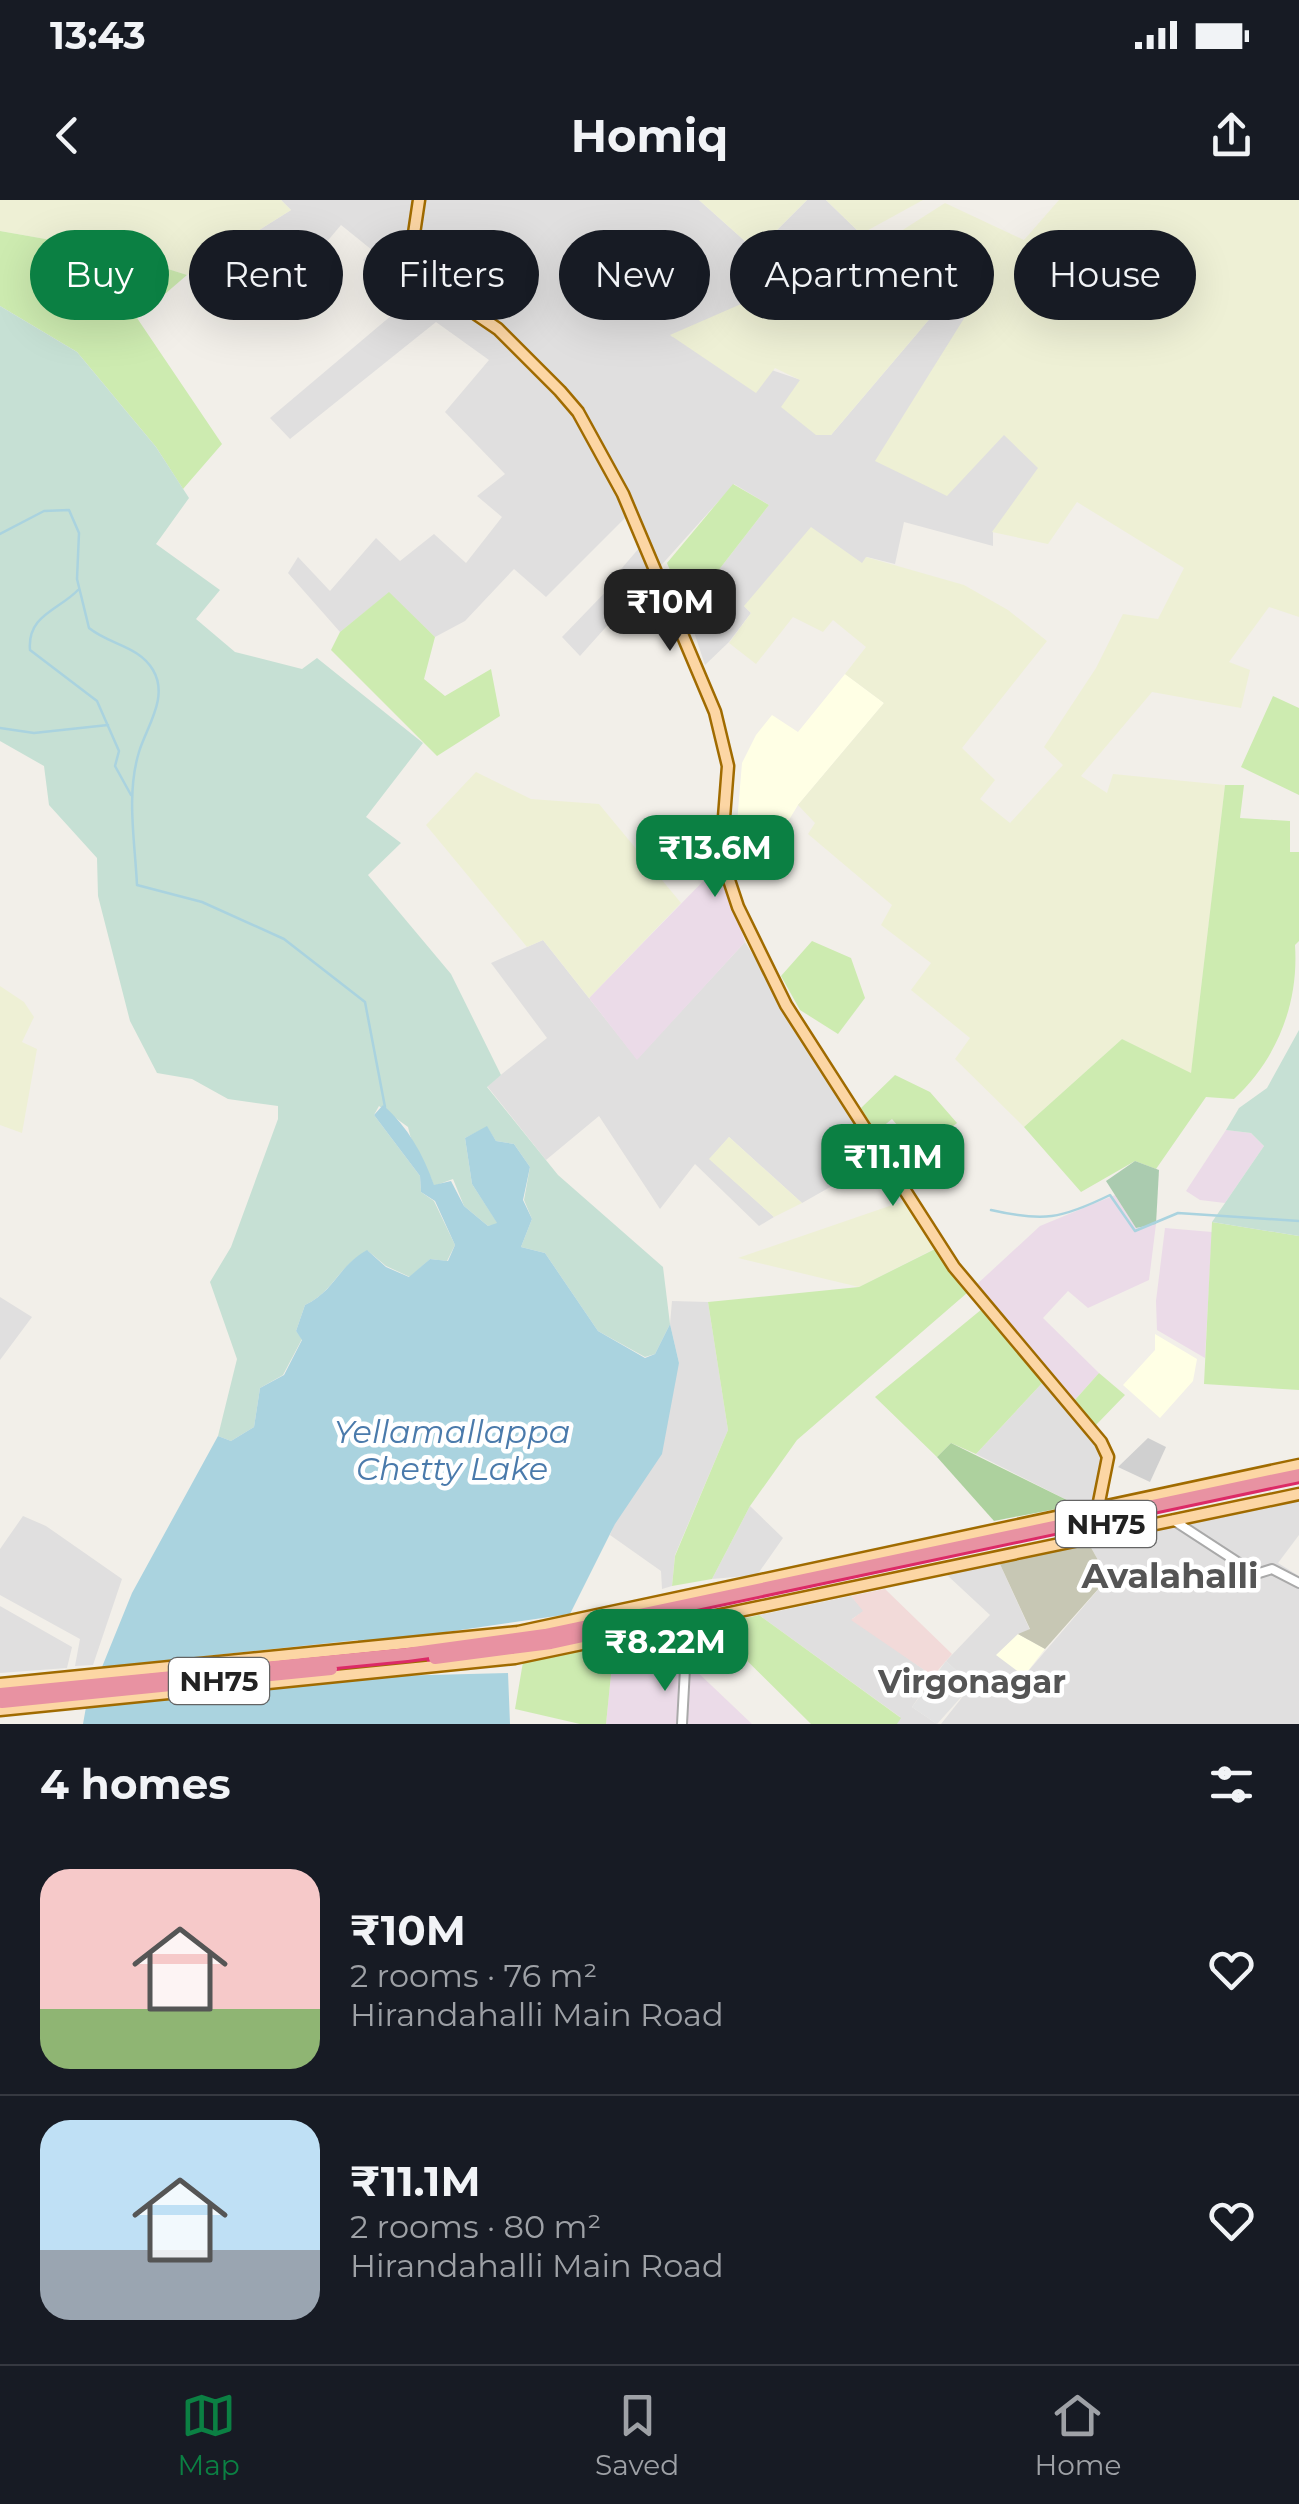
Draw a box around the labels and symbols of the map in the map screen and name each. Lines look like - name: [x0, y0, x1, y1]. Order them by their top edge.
- pin: ₹10M: [611, 569, 729, 654]
- pin: ₹13.6M: [634, 815, 796, 900]
- pin: ₹11.1M: [812, 1124, 974, 1209]
- water label: Yellamallappa Chetty Lake: [334, 1412, 570, 1488]
- road number: NH75: [1056, 1501, 1156, 1547]
- district label: Avalahalli: [1080, 1554, 1259, 1597]
- pin: ₹8.22M: [584, 1609, 746, 1694]
- road number: NH75: [169, 1658, 269, 1704]
- district label: Virgonagar: [877, 1662, 1066, 1701]

